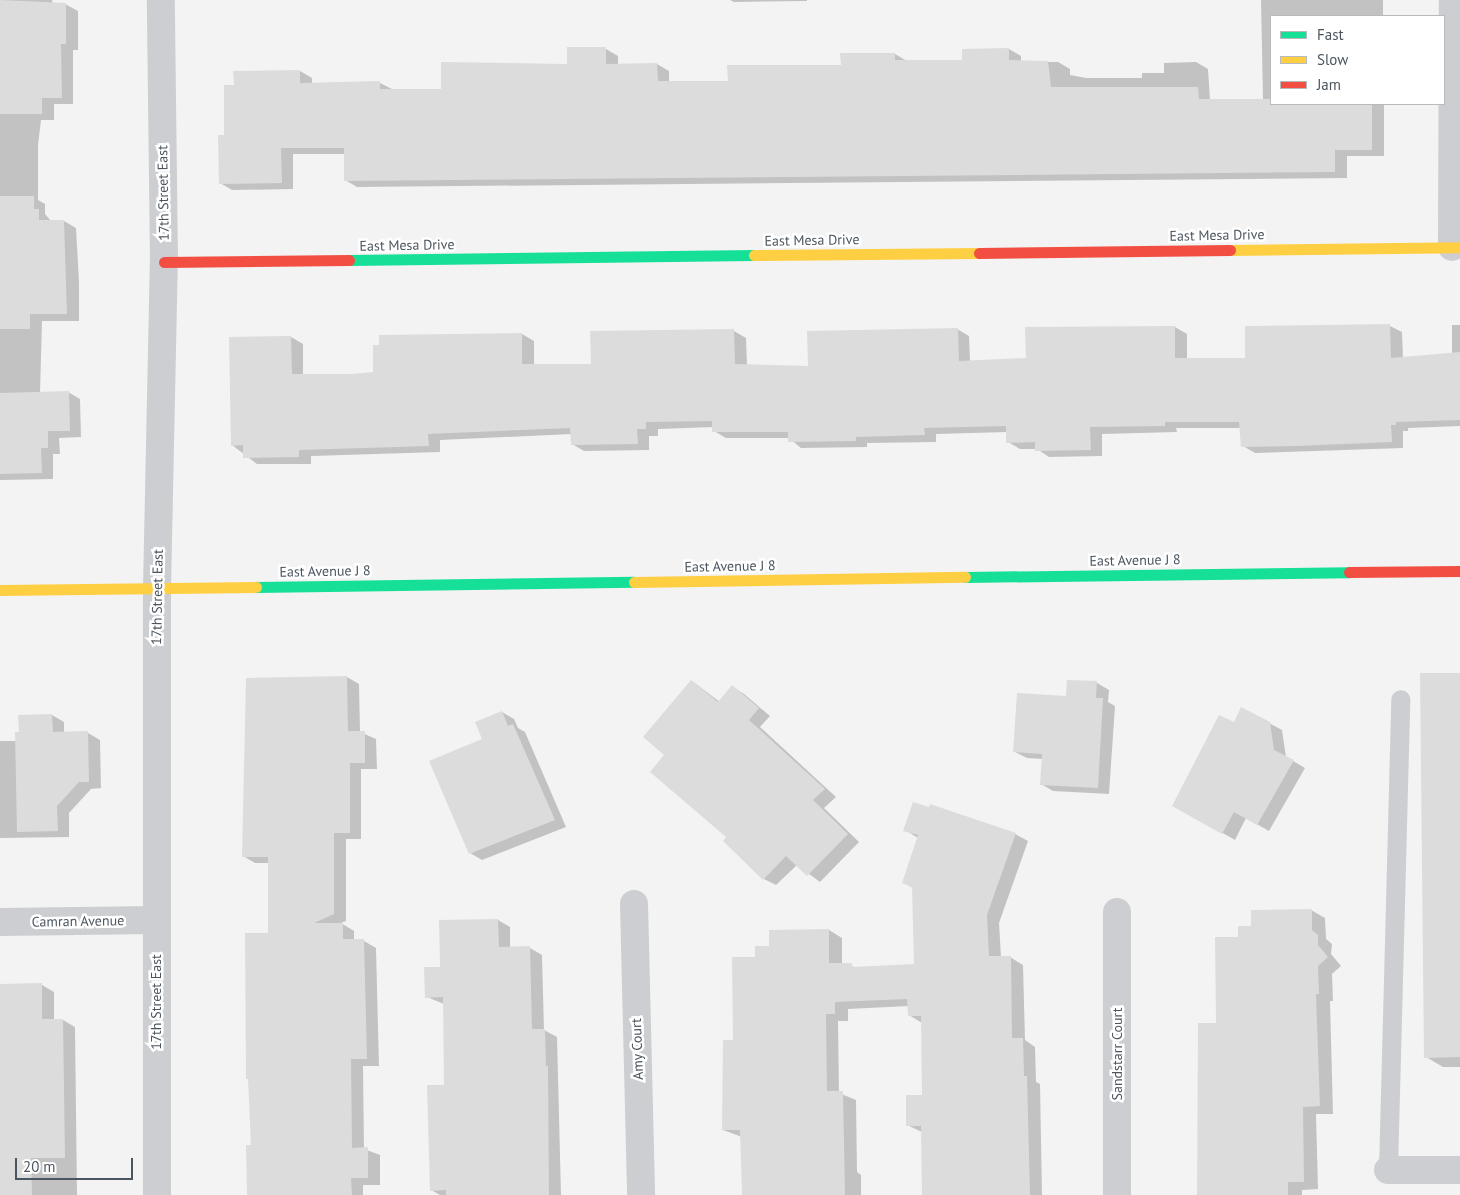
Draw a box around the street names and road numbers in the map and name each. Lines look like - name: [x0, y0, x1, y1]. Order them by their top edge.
- street label: 17th Street East: [154, 145, 172, 241]
- street label: East Mesa Drive: [1169, 226, 1265, 244]
- street label: East Mesa Drive: [764, 231, 860, 249]
- street label: East Mesa Drive: [359, 236, 455, 254]
- street label: 17th Street East: [148, 549, 166, 645]
- street label: East Avenue J 8: [1089, 551, 1181, 569]
- street label: East Avenue J 8: [684, 557, 776, 575]
- street label: East Avenue J 8: [279, 562, 371, 580]
- street label: Camran Avenue: [31, 912, 125, 930]
- street label: 17th Street East: [148, 954, 164, 1050]
- street label: Sandstarr Court: [1109, 1008, 1125, 1100]
- street label: Amy Court: [628, 1018, 646, 1080]

